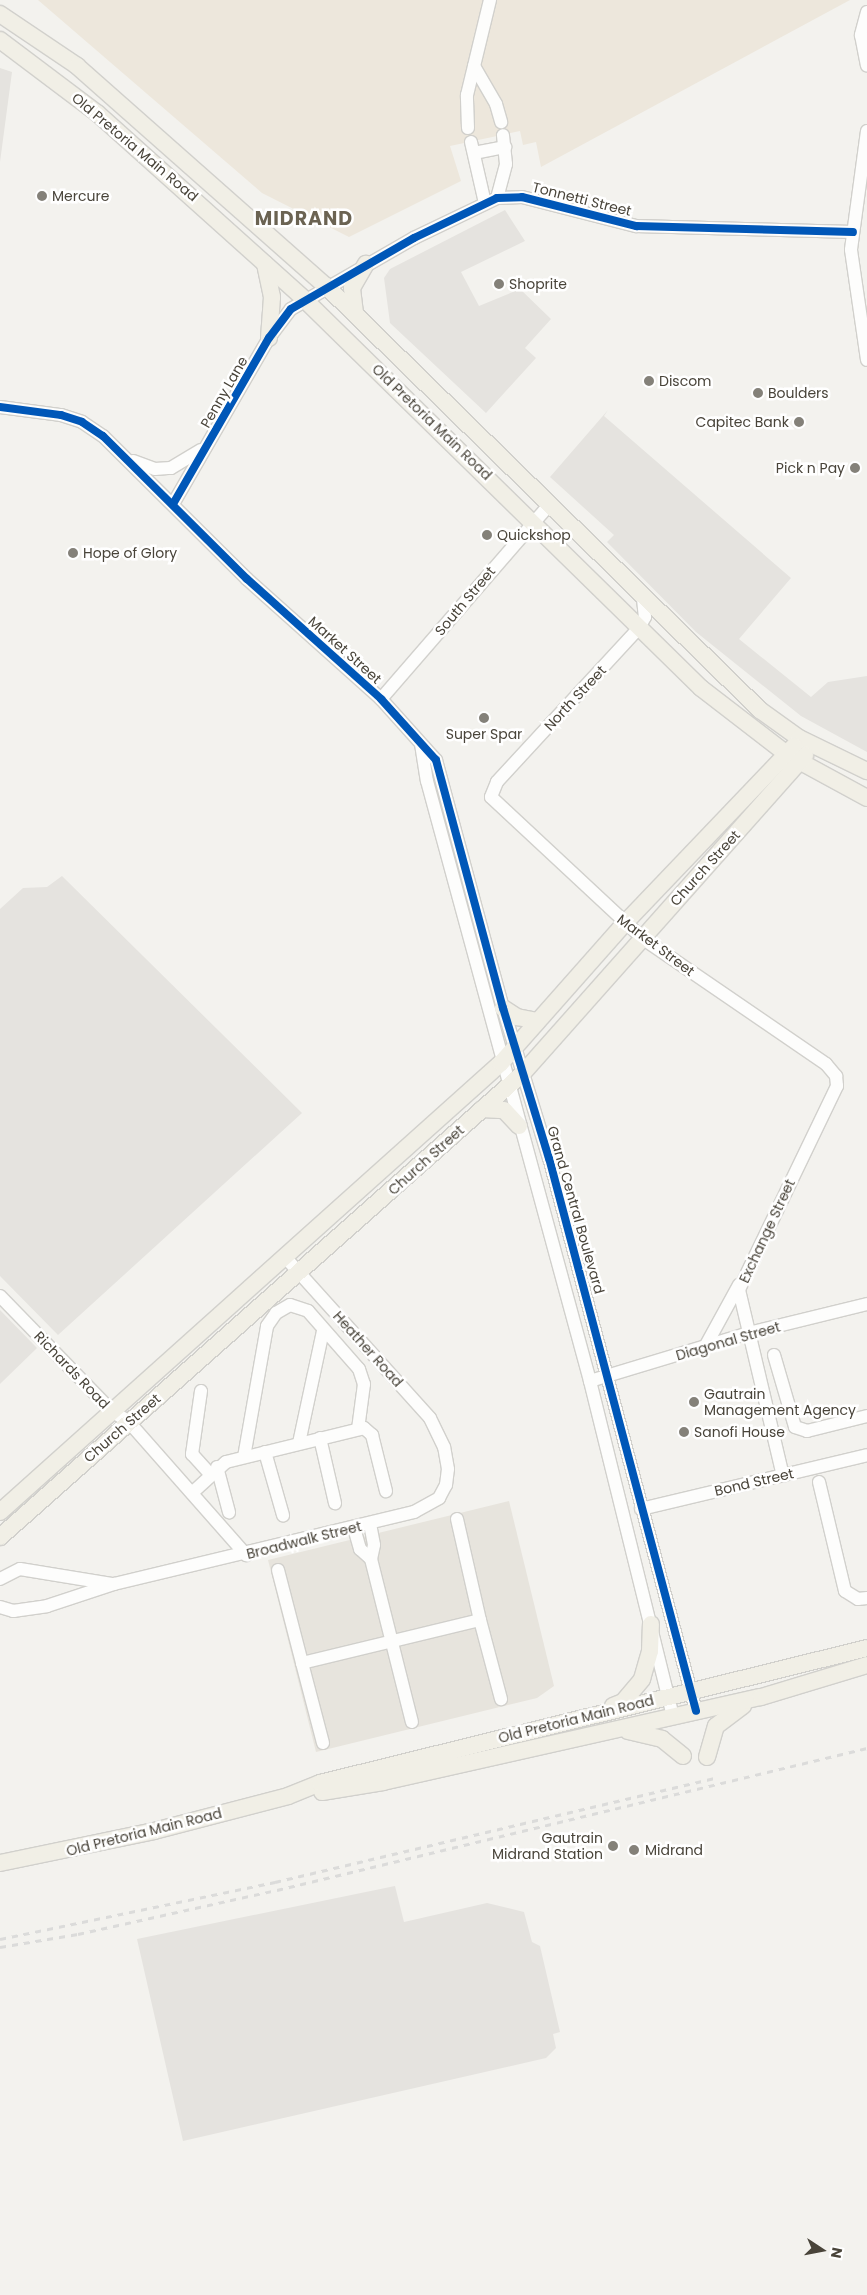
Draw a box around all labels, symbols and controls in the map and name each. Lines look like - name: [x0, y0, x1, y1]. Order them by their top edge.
- street label: Old Pretoria Main Road: [68, 89, 202, 205]
- street label: Tonnetti Street: [531, 179, 633, 219]
- place label: Mercure: [52, 188, 109, 204]
- marker: Mercure: [36, 190, 48, 202]
- district label: MIDRAND: [254, 208, 354, 230]
- place label: Shoprite: [509, 276, 567, 292]
- marker: Shoprite: [493, 278, 505, 290]
- street label: Penny Lane: [197, 353, 251, 431]
- street label: Old Pretoria Main Road: [369, 361, 495, 483]
- place label: Discom: [659, 373, 712, 389]
- marker: Discom: [643, 375, 655, 387]
- place label: Boulders: [768, 385, 829, 401]
- marker: Boulders: [752, 387, 764, 399]
- place label: Capitec Bank: [696, 414, 789, 430]
- marker: Capitec Bank: [793, 416, 805, 428]
- place label: Pick n Pay: [776, 460, 845, 476]
- marker: Pick n Pay: [849, 462, 861, 474]
- place label: Quickshop: [497, 527, 571, 543]
- marker: Quickshop: [481, 529, 493, 541]
- place label: Hope of Glory: [83, 545, 177, 561]
- marker: Hope of Glory: [67, 547, 79, 559]
- street label: South Street: [431, 563, 499, 639]
- street label: Market Street: [305, 613, 385, 687]
- street label: North Street: [541, 662, 609, 734]
- marker: Super Spar: [478, 712, 490, 724]
- place label: Super Spar: [446, 726, 522, 742]
- street label: Church Street: [667, 827, 743, 909]
- street label: Market Street: [614, 910, 698, 980]
- street label: Church Street: [385, 1122, 467, 1198]
- street label: Grand Central Boulevard: [544, 1124, 608, 1296]
- street label: Exchange Street: [736, 1176, 798, 1286]
- street label: Heather Road: [330, 1308, 406, 1390]
- street label: Diagonal Street: [674, 1318, 782, 1364]
- street label: Richards Road: [31, 1328, 113, 1412]
- place label: Gautrain Management Agency: [704, 1386, 856, 1418]
- street label: Church Street: [80, 1390, 164, 1466]
- marker: Gautrain Management Agency: [688, 1396, 700, 1408]
- place label: Sanofi House: [694, 1424, 785, 1440]
- marker: Sanofi House: [678, 1426, 690, 1438]
- street label: Bond Street: [713, 1465, 795, 1499]
- street label: Broadwalk Street: [245, 1518, 363, 1562]
- street label: Old Pretoria Main Road: [497, 1692, 655, 1746]
- street label: Old Pretoria Main Road: [65, 1805, 223, 1859]
- place label: Gautrain Midrand Station: [492, 1830, 603, 1862]
- marker: Gautrain Midrand Station: [607, 1840, 619, 1852]
- place label: Midrand: [645, 1842, 703, 1858]
- marker: Midrand: [627, 1843, 641, 1857]
- north arrow: [797, 2225, 847, 2275]
- text: N: [826, 2246, 848, 2260]

